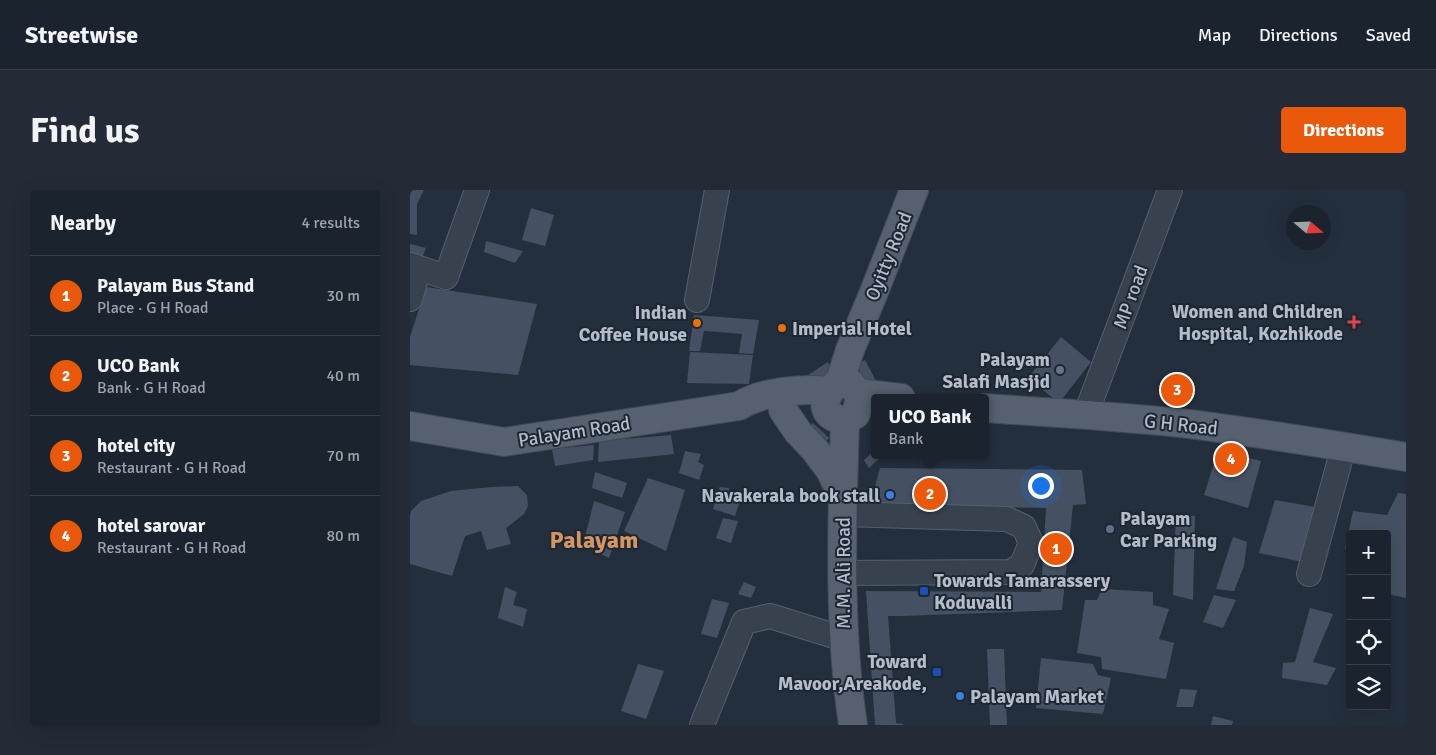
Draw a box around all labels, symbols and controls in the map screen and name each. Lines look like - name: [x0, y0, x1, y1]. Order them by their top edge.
- text: Streetwise: [25, 20, 138, 50]
- text: Map: [1198, 24, 1231, 46]
- text: Directions: [1259, 24, 1338, 46]
- text: Saved: [1366, 24, 1411, 46]
- button: Directions: [1281, 107, 1406, 153]
- text: Find us: [30, 109, 140, 152]
- north arrow: [1286, 205, 1331, 250]
- street label: Oyitty Road: [860, 208, 918, 304]
- text: Nearby: [50, 210, 116, 236]
- text: 4 results: [301, 213, 360, 233]
- street label: MP road: [1108, 262, 1154, 333]
- text: Palayam Bus Stand: [97, 274, 254, 298]
- text: 1: [62, 286, 70, 306]
- text: 30 m: [326, 286, 360, 306]
- text: Place · G H Road: [97, 298, 209, 318]
- place label: Women and Children Hospital, Kozhikode: [1172, 300, 1343, 346]
- place label: Indian Coffee House: [579, 301, 687, 347]
- marker: Women and Children Hospital, Kozhikode: [1347, 315, 1361, 329]
- marker: Indian Coffee House: [691, 317, 703, 329]
- place label: Imperial Hotel: [792, 317, 912, 341]
- marker: Imperial Hotel: [776, 322, 788, 334]
- place label: Palayam Salafi Masjid: [942, 348, 1050, 394]
- text: UCO Bank: [97, 354, 180, 378]
- marker: Palayam Salafi Masjid: [1054, 364, 1066, 376]
- text: 2: [62, 366, 70, 386]
- text: 40 m: [326, 366, 360, 386]
- pin: 3: [1161, 371, 1193, 409]
- text: Bank · G H Road: [97, 378, 206, 398]
- popup: [871, 394, 989, 459]
- text: UCO Bank: [889, 405, 971, 429]
- street label: G H Road: [1143, 409, 1219, 441]
- street label: Palayam Road: [516, 411, 632, 453]
- text: Bank: [889, 429, 923, 449]
- text: hotel city: [97, 434, 175, 458]
- pin: 4: [1215, 440, 1247, 478]
- text: 3: [62, 446, 70, 466]
- text: 70 m: [326, 446, 360, 466]
- text: Restaurant · G H Road: [97, 458, 246, 478]
- your location: [1028, 473, 1054, 499]
- pin: 2: [914, 475, 946, 513]
- place label: Navakerala book stall: [701, 484, 880, 508]
- marker: Navakerala book stall: [884, 489, 896, 501]
- place label: Palayam Car Parking: [1120, 507, 1217, 553]
- text: hotel sarovar: [97, 514, 205, 538]
- street label: M.M. Ali Road: [832, 517, 856, 629]
- marker: Palayam Car Parking: [1104, 523, 1116, 535]
- district label: Palayam: [550, 525, 638, 555]
- text: 4: [62, 526, 70, 546]
- text: 80 m: [326, 526, 360, 546]
- pin: 1: [1040, 530, 1072, 568]
- map controls: [1346, 530, 1391, 710]
- button: +: [1346, 530, 1391, 575]
- text: Restaurant · G H Road: [97, 538, 246, 558]
- place label: Towards Tamarassery Koduvalli: [934, 569, 1111, 615]
- button: −: [1346, 575, 1391, 620]
- marker: Towards Tamarassery Koduvalli: [918, 585, 930, 597]
- button: locate: [1346, 620, 1391, 665]
- place label: Toward Mavoor,Areakode,: [778, 650, 927, 696]
- button: layers: [1346, 665, 1391, 710]
- marker: Toward Mavoor,Areakode,: [931, 666, 943, 678]
- place label: Palayam Market: [970, 685, 1104, 709]
- marker: Palayam Market: [954, 690, 966, 702]

